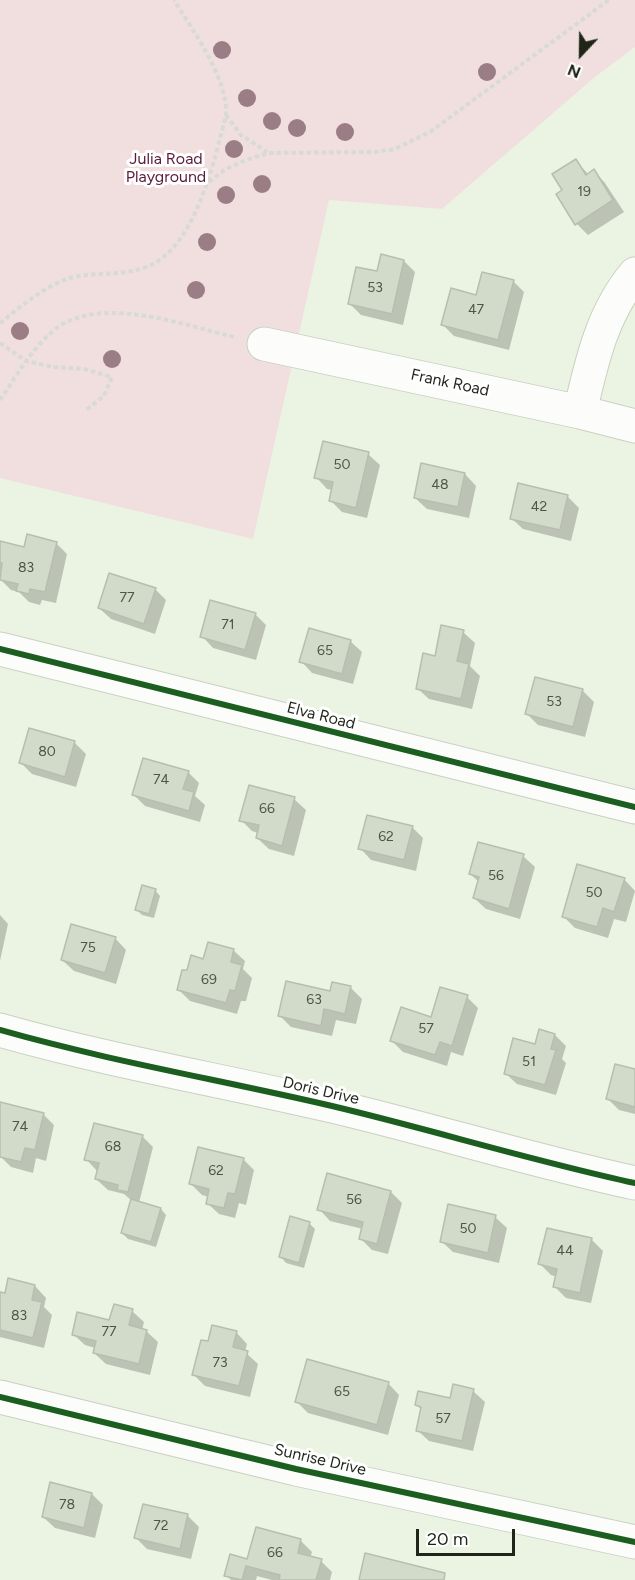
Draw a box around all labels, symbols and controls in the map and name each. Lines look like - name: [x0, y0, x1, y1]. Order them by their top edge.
- north arrow: [551, 24, 611, 84]
- text: N: [565, 60, 583, 82]
- park label: Julia Road Playground: [126, 149, 206, 187]
- house number: 19: [577, 184, 591, 200]
- house number: 53: [367, 280, 383, 296]
- house number: 47: [468, 302, 484, 318]
- street label: Frank Road: [409, 365, 491, 401]
- house number: 50: [333, 457, 351, 473]
- house number: 48: [431, 477, 449, 493]
- house number: 42: [531, 499, 547, 515]
- house number: 83: [18, 560, 34, 576]
- house number: 77: [119, 590, 135, 606]
- house number: 71: [221, 617, 235, 633]
- house number: 65: [317, 643, 333, 659]
- house number: 53: [546, 694, 562, 710]
- street label: Elva Road: [285, 698, 357, 734]
- house number: 80: [38, 744, 56, 760]
- house number: 74: [153, 772, 169, 788]
- house number: 66: [259, 801, 275, 817]
- house number: 62: [378, 829, 394, 845]
- house number: 56: [488, 868, 504, 884]
- house number: 50: [585, 885, 603, 901]
- house number: 75: [80, 940, 96, 956]
- house number: 69: [201, 972, 217, 988]
- house number: 63: [306, 992, 322, 1008]
- house number: 57: [418, 1021, 434, 1037]
- house number: 51: [522, 1054, 536, 1070]
- street label: Doris Drive: [281, 1073, 361, 1109]
- house number: 74: [12, 1119, 28, 1135]
- house number: 68: [105, 1139, 121, 1155]
- house number: 62: [208, 1163, 224, 1179]
- house number: 56: [346, 1192, 362, 1208]
- house number: 50: [459, 1221, 477, 1237]
- house number: 44: [556, 1243, 574, 1259]
- house number: 83: [11, 1308, 27, 1324]
- house number: 77: [101, 1324, 117, 1340]
- house number: 73: [212, 1355, 228, 1371]
- house number: 65: [334, 1384, 350, 1400]
- house number: 57: [435, 1411, 451, 1427]
- street label: Sunrise Drive: [272, 1440, 368, 1480]
- house number: 78: [59, 1497, 75, 1513]
- scale bar: [419, 1517, 518, 1555]
- house number: 72: [153, 1518, 169, 1534]
- text: 20 m: [427, 1528, 468, 1550]
- house number: 66: [267, 1545, 283, 1561]

